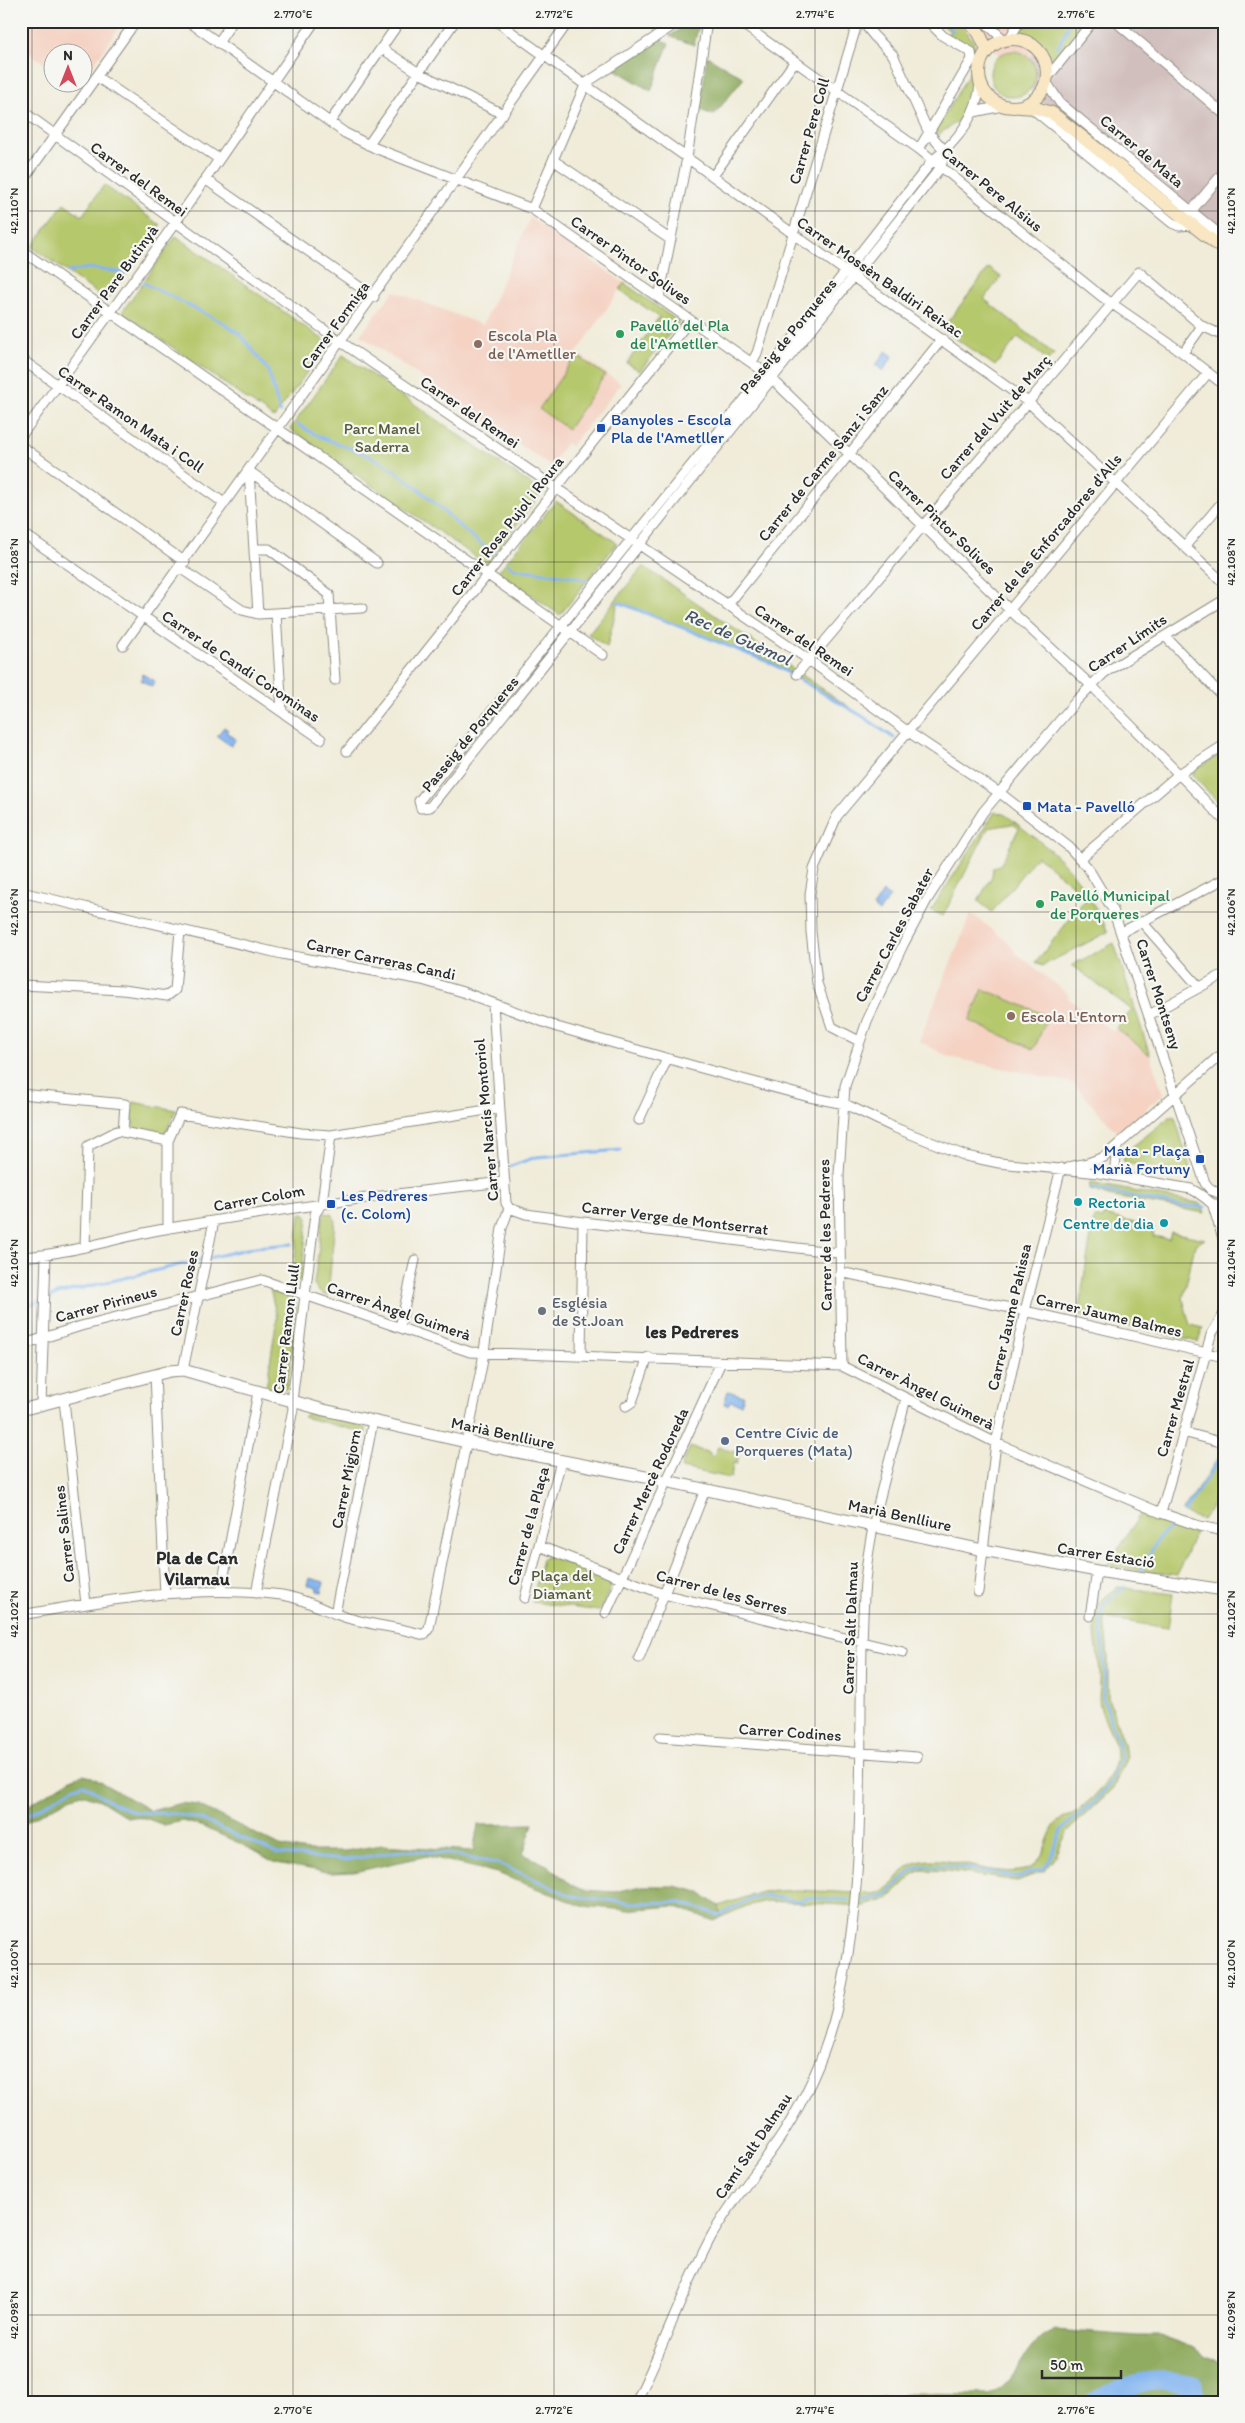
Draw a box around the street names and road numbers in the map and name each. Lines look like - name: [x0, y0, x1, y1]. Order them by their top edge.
- street label: Carrer Pere Coll: [785, 75, 833, 187]
- street label: Carrer de Mata: [1096, 110, 1188, 192]
- street label: Carrer del Remei: [87, 137, 191, 221]
- street label: Carrer Pere Alsius: [937, 142, 1047, 236]
- street label: Carrer Pintor Solives: [567, 211, 695, 309]
- street label: Carrer Mossèn Baldiri Reixac: [793, 212, 967, 342]
- street label: Carrer Pare Butinyà: [66, 220, 162, 343]
- street label: Passeig de Porqueres: [735, 274, 841, 398]
- street label: Carrer Formiga: [297, 277, 373, 373]
- street label: Carrer del Vuit de Març: [935, 350, 1055, 484]
- street label: Carrer Ramon Mata i Coll: [54, 361, 208, 477]
- street label: Carrer del Remei: [417, 372, 523, 452]
- street label: Carrer de Carme Sanz i Sanz: [754, 380, 893, 545]
- street label: Carrer de les Enforcadores d'Alls: [966, 450, 1126, 634]
- street label: Carrer Rosa Pujol i Roura: [446, 452, 568, 600]
- street label: Carrer Pintor Solives: [884, 466, 1000, 578]
- street label: Carrer del Remei: [751, 600, 857, 680]
- street label: Carrer de Candi Corominas: [158, 606, 324, 726]
- street label: Carrer Límits: [1084, 610, 1170, 676]
- street label: Passeig de Porqueres: [417, 672, 523, 796]
- street label: Carrer Carles Sabater: [850, 864, 938, 1006]
- street label: Carrer Carreras Candi: [305, 934, 457, 984]
- street label: Carrer Montseny: [1132, 936, 1186, 1052]
- street label: Carrer Narcís Montoriol: [469, 1037, 503, 1202]
- street label: Carrer de les Pedreres: [814, 1159, 836, 1311]
- street label: Carrer Colom: [212, 1181, 306, 1215]
- street label: Carrer Verge de Montserrat: [580, 1197, 770, 1239]
- street label: Carrer Jaume Pahissa: [983, 1242, 1035, 1392]
- street label: Carrer Roses: [166, 1248, 202, 1338]
- street label: Carrer Ramon Llull: [269, 1263, 303, 1395]
- street label: Carrer Àngel Guimerà: [324, 1277, 474, 1345]
- street label: Carrer Pirineus: [53, 1281, 159, 1327]
- street label: Carrer Jaume Balmes: [1034, 1289, 1184, 1341]
- street label: Carrer Àngel Guimerà: [854, 1348, 998, 1434]
- street label: Carrer Mestral: [1152, 1356, 1198, 1459]
- street label: Carrer Mercè Rodoreda: [608, 1404, 693, 1557]
- street label: Marià Benlliure: [450, 1413, 557, 1453]
- street label: Carrer Migjorn: [327, 1428, 365, 1530]
- street label: Carrer de la Plaça: [503, 1464, 553, 1588]
- street label: Carrer Salines: [49, 1484, 79, 1584]
- street label: Marià Benlliure: [847, 1495, 954, 1535]
- street label: Carrer Estació: [1056, 1538, 1156, 1572]
- street label: Carrer Salt Dalmau: [838, 1561, 862, 1695]
- street label: Carrer de les Serres: [654, 1565, 790, 1619]
- street label: Carrer Codines: [738, 1719, 842, 1745]
- street label: Camí Salt Dalmau: [710, 2089, 796, 2203]

